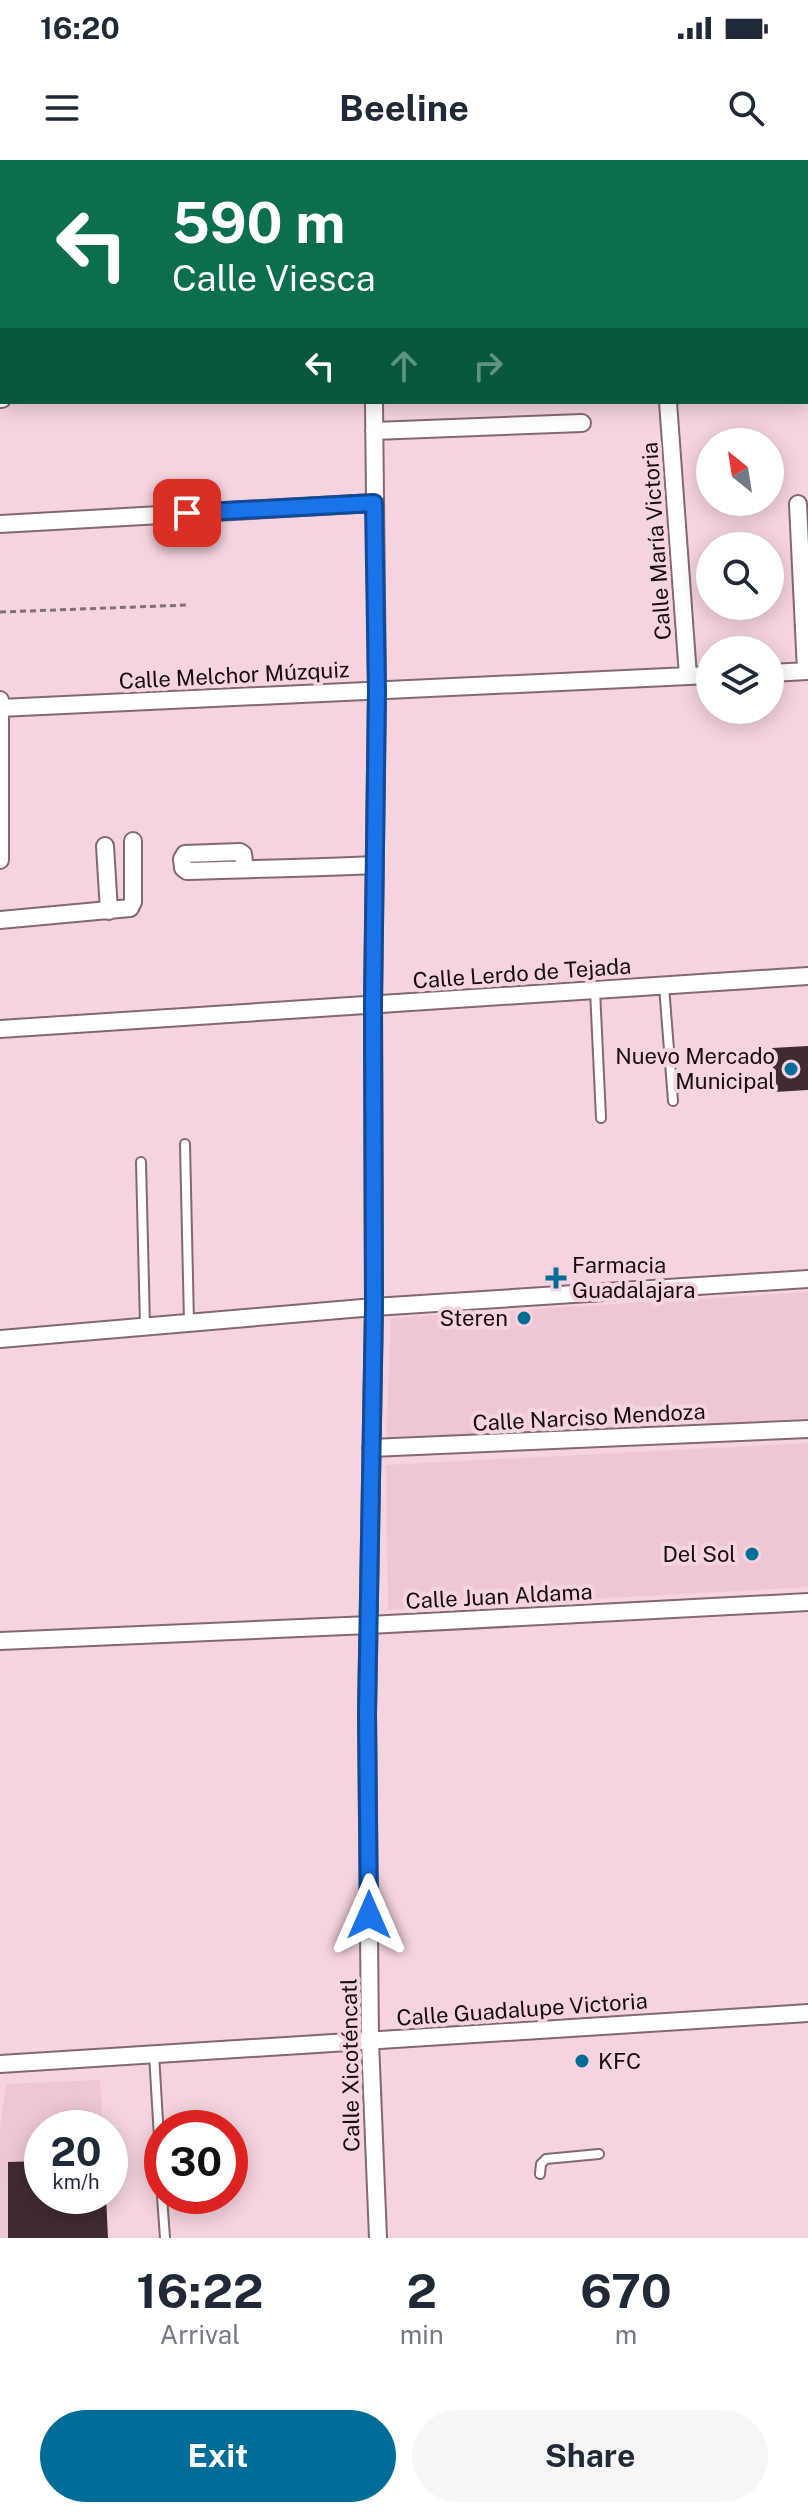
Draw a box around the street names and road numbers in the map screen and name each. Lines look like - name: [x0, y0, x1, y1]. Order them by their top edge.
- street label: Calle María Victoria: [636, 441, 676, 641]
- street label: Calle Melchor Múzquiz: [118, 656, 350, 694]
- street label: Calle Lerdo de Tejada: [412, 952, 632, 994]
- street label: Calle Narciso Mendoza: [472, 1398, 706, 1436]
- street label: Calle Juan Aldama: [405, 1578, 593, 1614]
- street label: Calle Xicoténcatl: [335, 1978, 365, 2152]
- street label: Calle Guadalupe Victoria: [396, 1987, 648, 2031]

